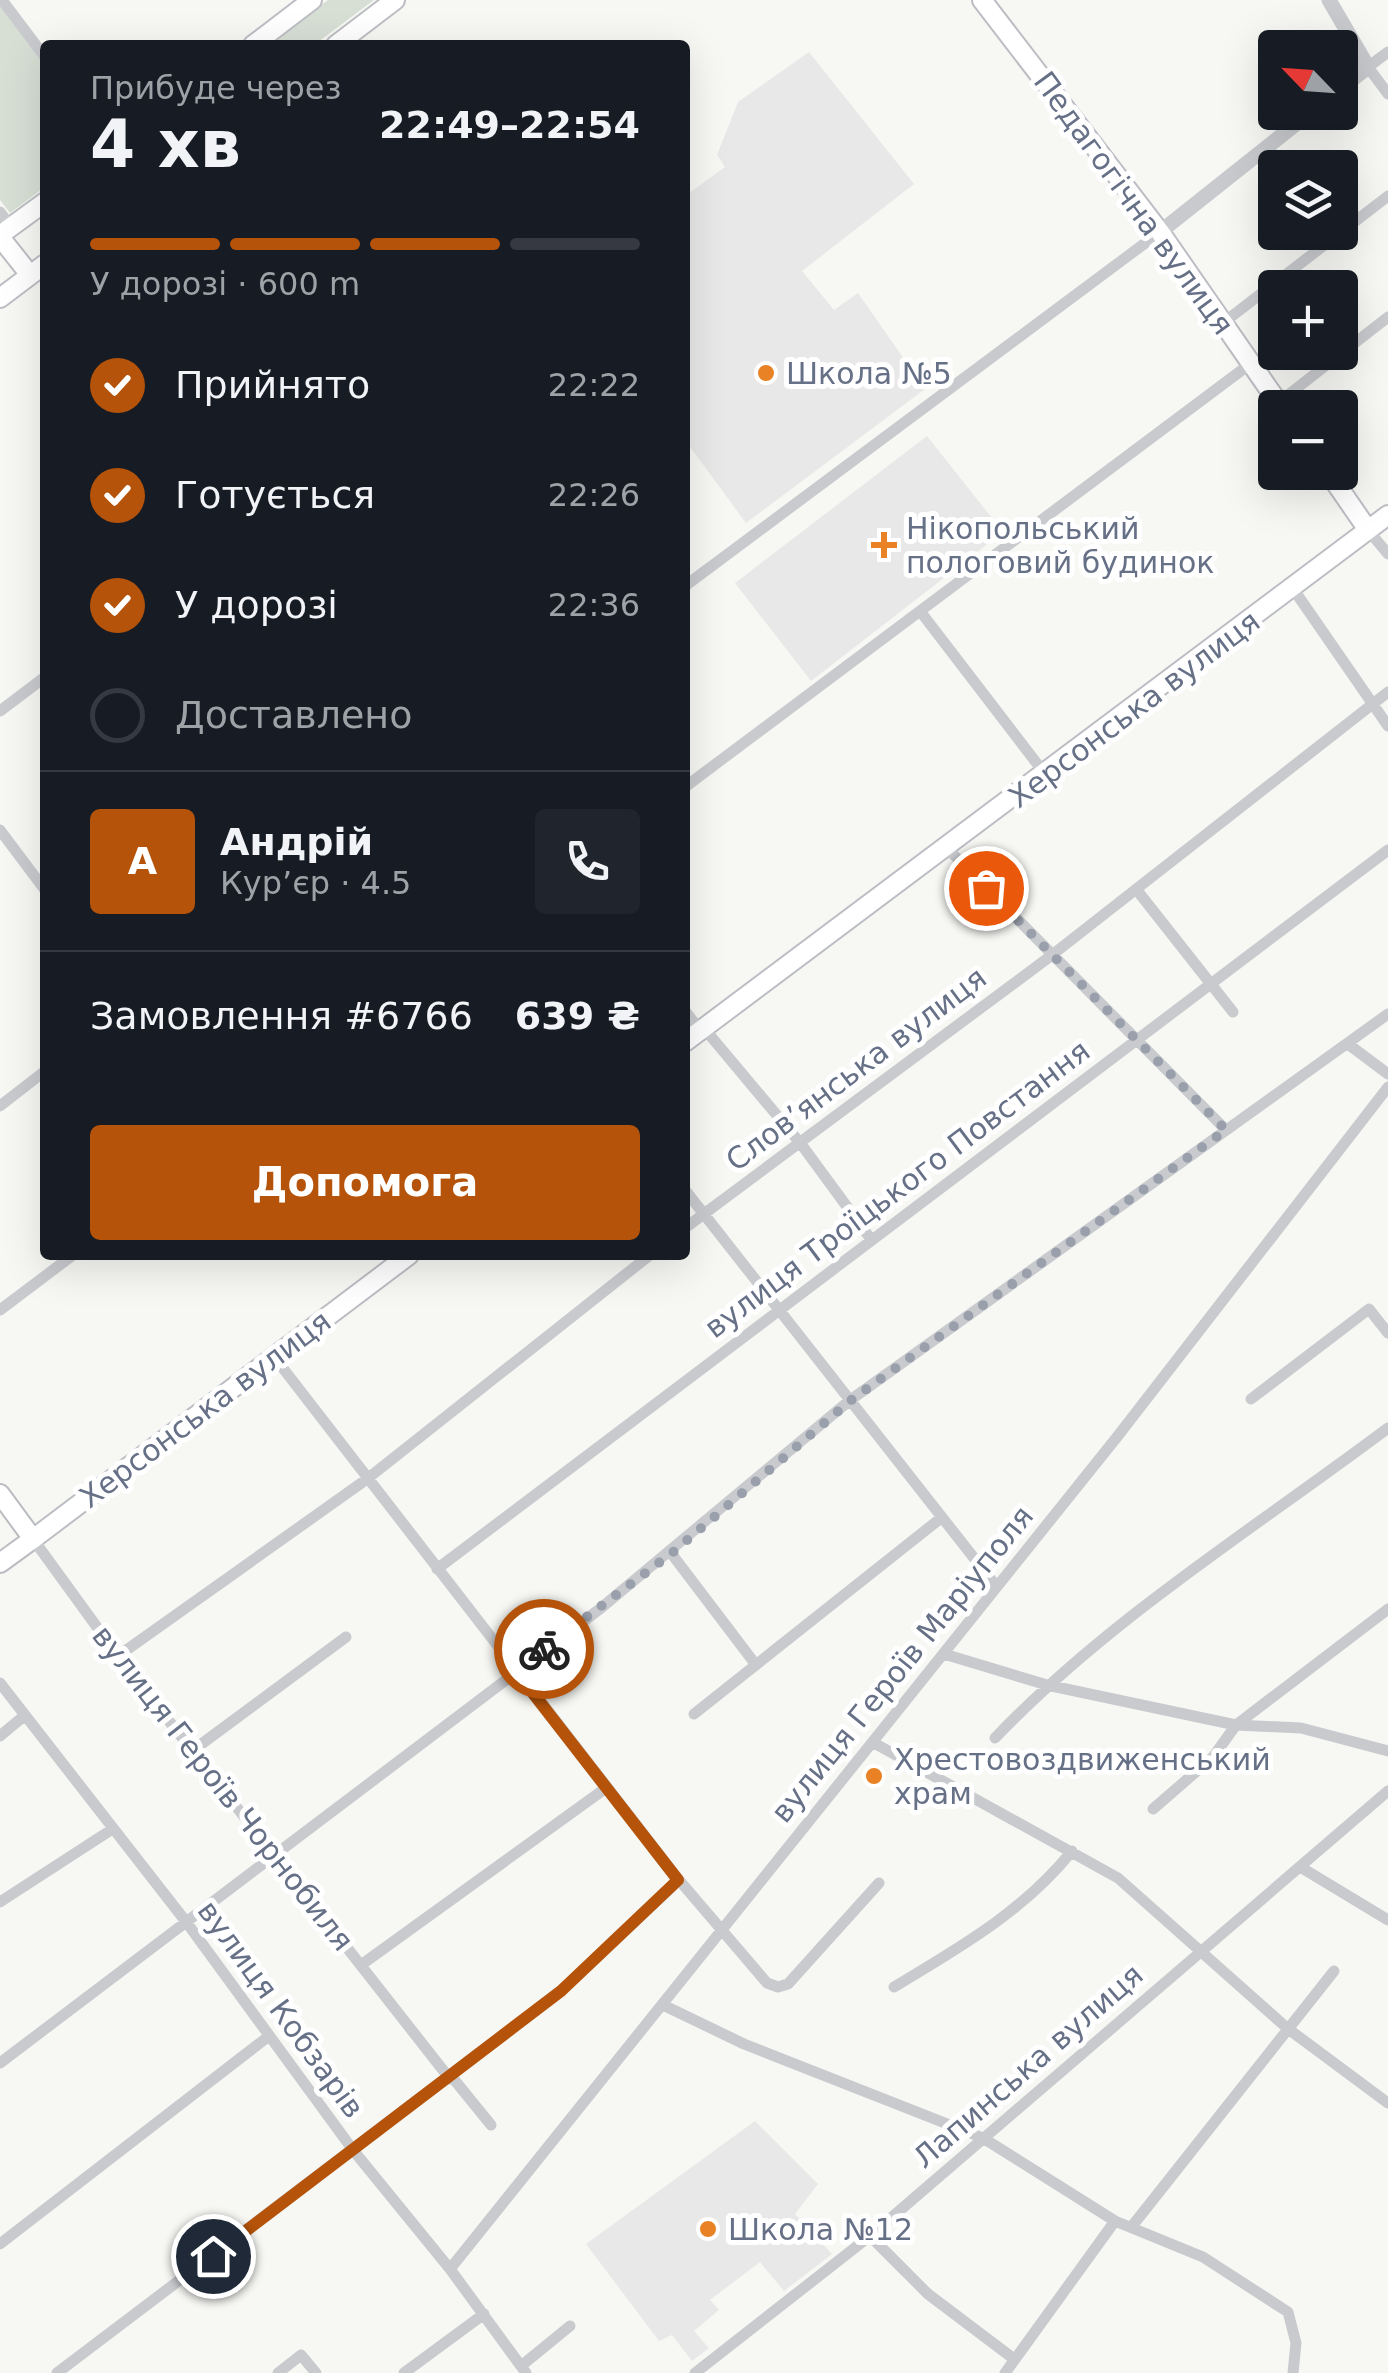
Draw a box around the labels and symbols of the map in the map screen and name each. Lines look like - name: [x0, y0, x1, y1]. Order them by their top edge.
- north arrow: [1258, 30, 1358, 130]
- street label: Педагогічна вулиця: [1027, 65, 1241, 341]
- place label: Школа №5: [786, 356, 952, 391]
- marker: Школа №5: [755, 362, 777, 384]
- place label: Нікопольський пологовий будинок: [906, 511, 1214, 580]
- marker: Нікопольський пологовий будинок: [871, 532, 897, 558]
- street label: Херсонська вулиця: [1002, 603, 1266, 815]
- pin: [944, 846, 1029, 931]
- street label: Словʼянська вулиця: [719, 960, 993, 1178]
- street label: вулиця Троїцького Повстання: [698, 1033, 1096, 1345]
- street label: Херсонська вулиця: [73, 1303, 337, 1515]
- street label: вулиця Героїв Маріуполя: [764, 1499, 1040, 1829]
- courier: [494, 1599, 594, 1699]
- street label: вулиця Героїв Чорнобиля: [85, 1618, 361, 1958]
- place label: Хрестовоздвиженський храм: [894, 1742, 1271, 1811]
- marker: Хрестовоздвиженський храм: [863, 1765, 885, 1787]
- street label: вулиця Кобзарів: [191, 1894, 371, 2124]
- street label: Лапинська вулиця: [906, 1957, 1150, 2175]
- place label: Школа №12: [728, 2212, 913, 2247]
- pin: [171, 2214, 256, 2299]
- marker: Школа №12: [697, 2218, 719, 2240]

